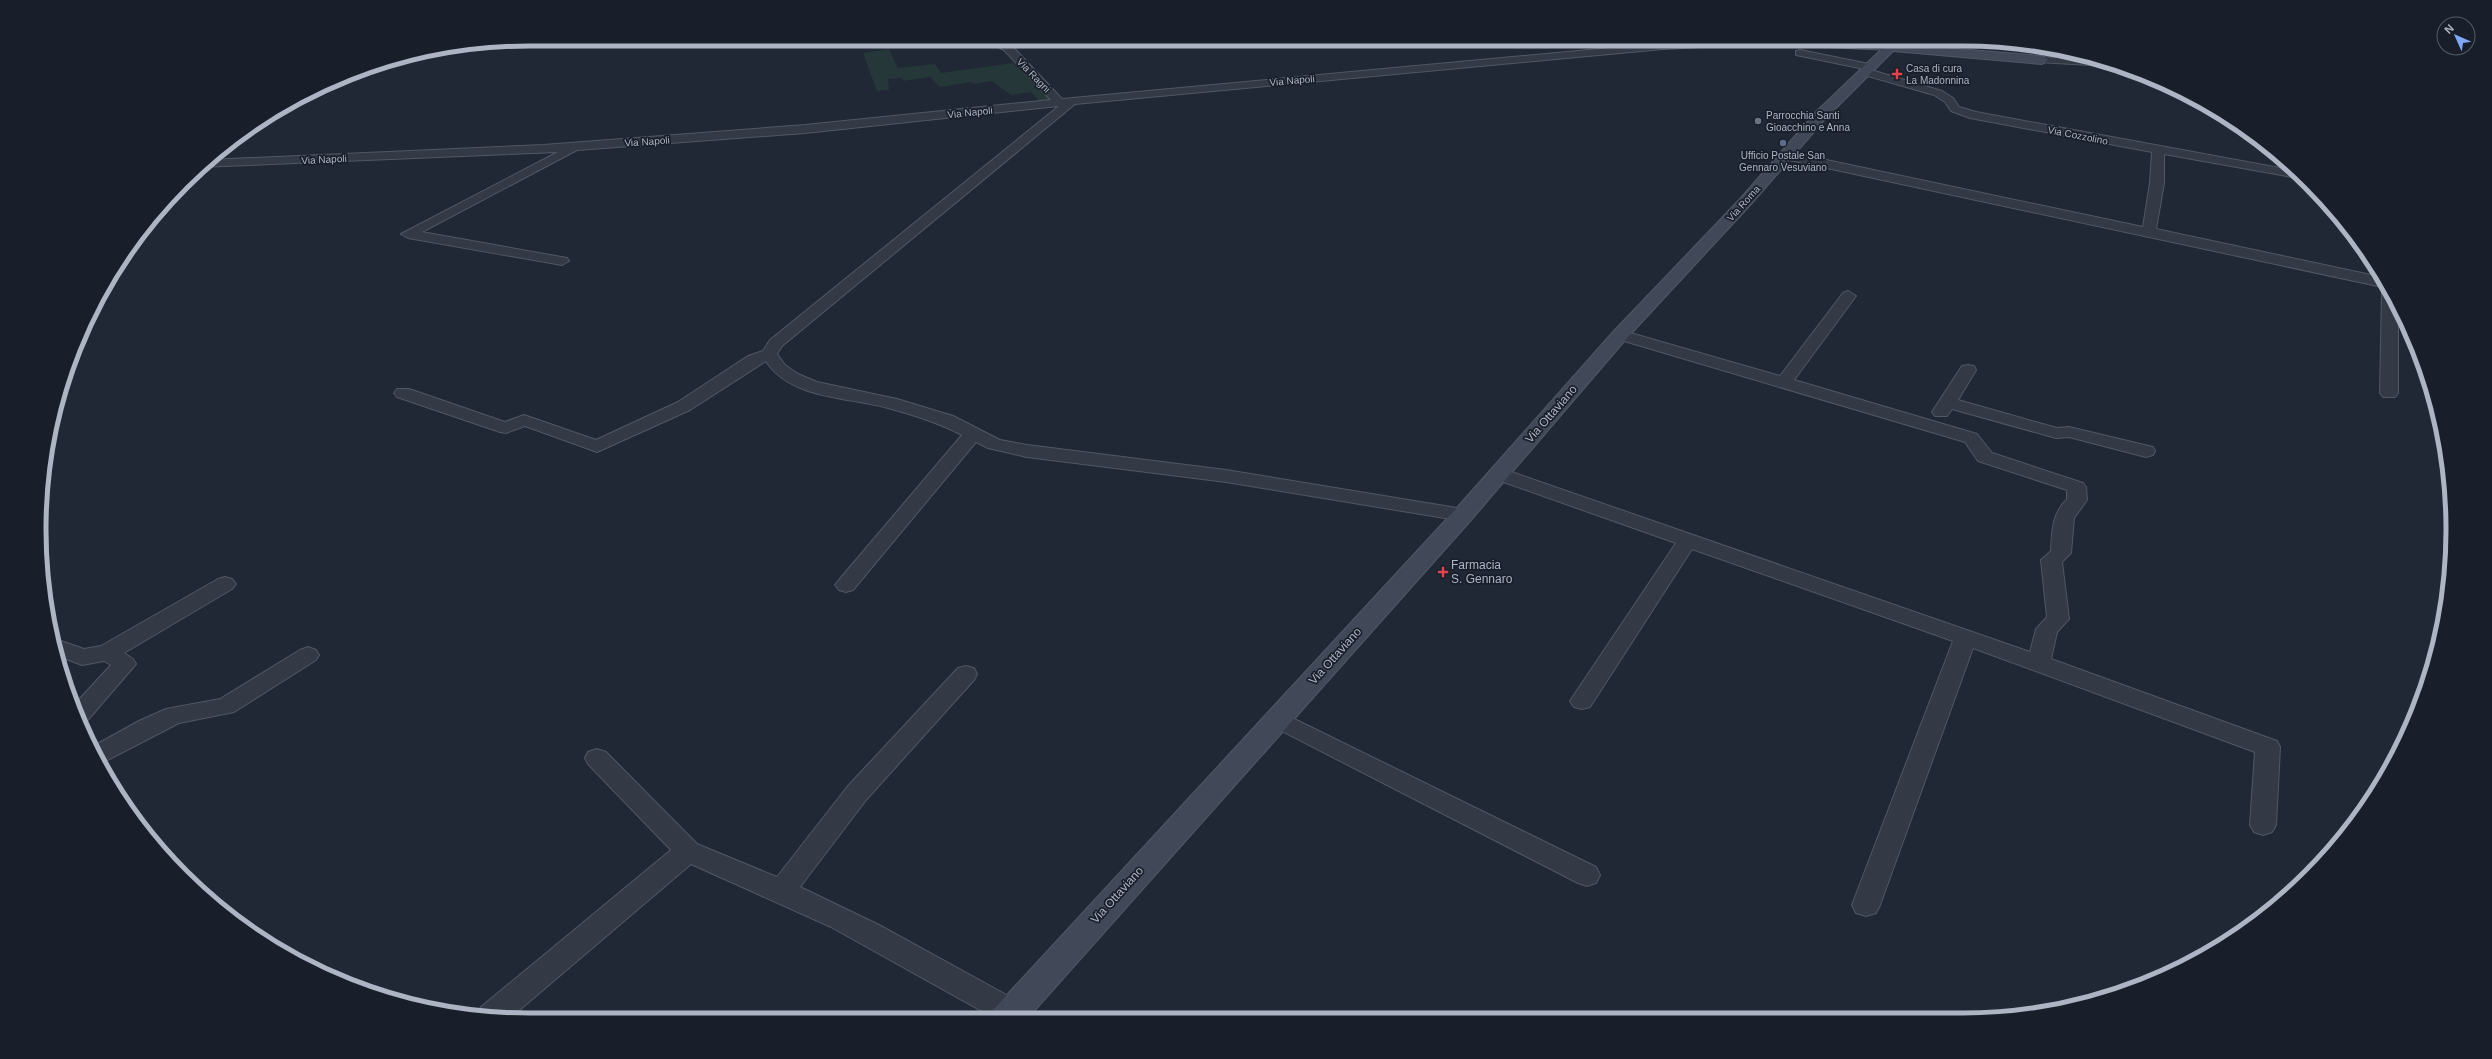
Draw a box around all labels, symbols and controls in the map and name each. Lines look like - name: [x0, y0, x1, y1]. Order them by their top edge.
- north arrow: [2436, 16, 2476, 56]
- text: N: [2442, 22, 2456, 36]
- street label: Via Ragni: [1015, 56, 1053, 95]
- place label: Casa di cura La Madonnina: [1906, 63, 1970, 86]
- marker: Casa di cura La Madonnina: [1891, 68, 1903, 80]
- street label: Via Napoli: [1269, 73, 1315, 88]
- street label: Via Napoli: [947, 105, 993, 120]
- place label: Parrocchia Santi Gioacchino e Anna: [1766, 110, 1850, 133]
- marker: Parrocchia Santi Gioacchino e Anna: [1753, 116, 1763, 126]
- street label: Via Cozzolino: [2047, 124, 2109, 147]
- street label: Via Napoli: [624, 134, 670, 149]
- marker: Ufficio Postale San Gennaro Vesuviano: [1778, 138, 1788, 148]
- place label: Ufficio Postale San Gennaro Vesuviano: [1739, 150, 1827, 173]
- street label: Via Napoli: [301, 153, 347, 166]
- street label: Via Roma: [1725, 183, 1762, 223]
- street label: Via Ottaviano: [1522, 382, 1580, 446]
- place label: Farmacia S. Gennaro: [1451, 558, 1513, 586]
- marker: Farmacia S. Gennaro: [1438, 567, 1448, 577]
- street label: Via Ottaviano: [1306, 624, 1364, 687]
- street label: Via Ottaviano: [1088, 863, 1146, 926]

